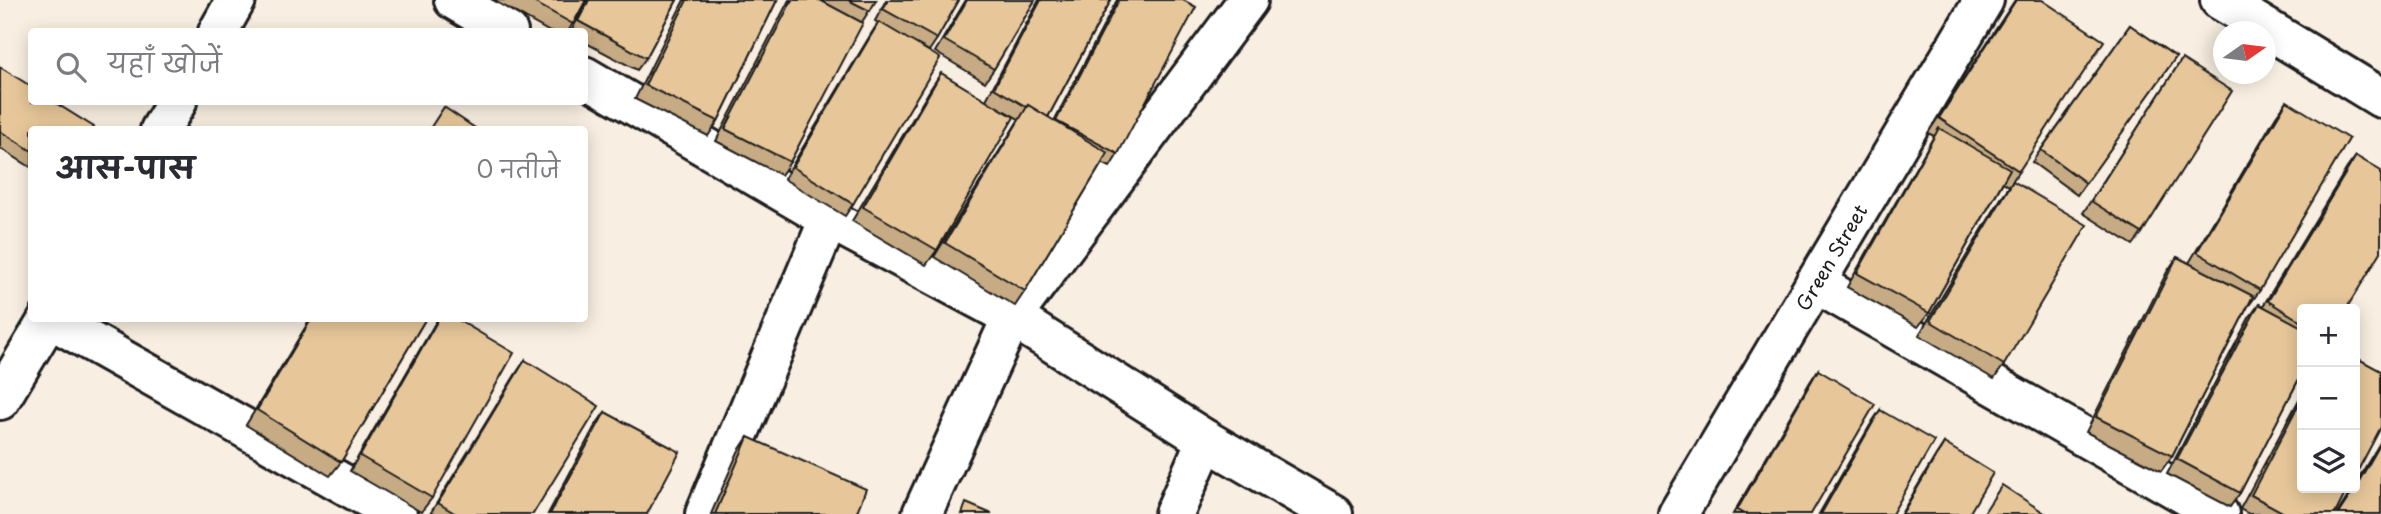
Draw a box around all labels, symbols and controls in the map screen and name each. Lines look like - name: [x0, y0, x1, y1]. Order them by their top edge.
- north arrow: [2213, 21, 2276, 84]
- search box: [28, 28, 588, 105]
- text: यहाँ खोजें: [108, 43, 222, 82]
- icon: search: [52, 48, 90, 86]
- text: आस-पास: [56, 144, 195, 189]
- text: 0 नतीजे: [476, 151, 560, 186]
- street label: Green Street: [1788, 198, 1874, 315]
- map controls: [2297, 304, 2360, 493]
- button: +: [2297, 304, 2360, 367]
- button: −: [2297, 367, 2360, 430]
- button: layers: [2297, 430, 2360, 493]

